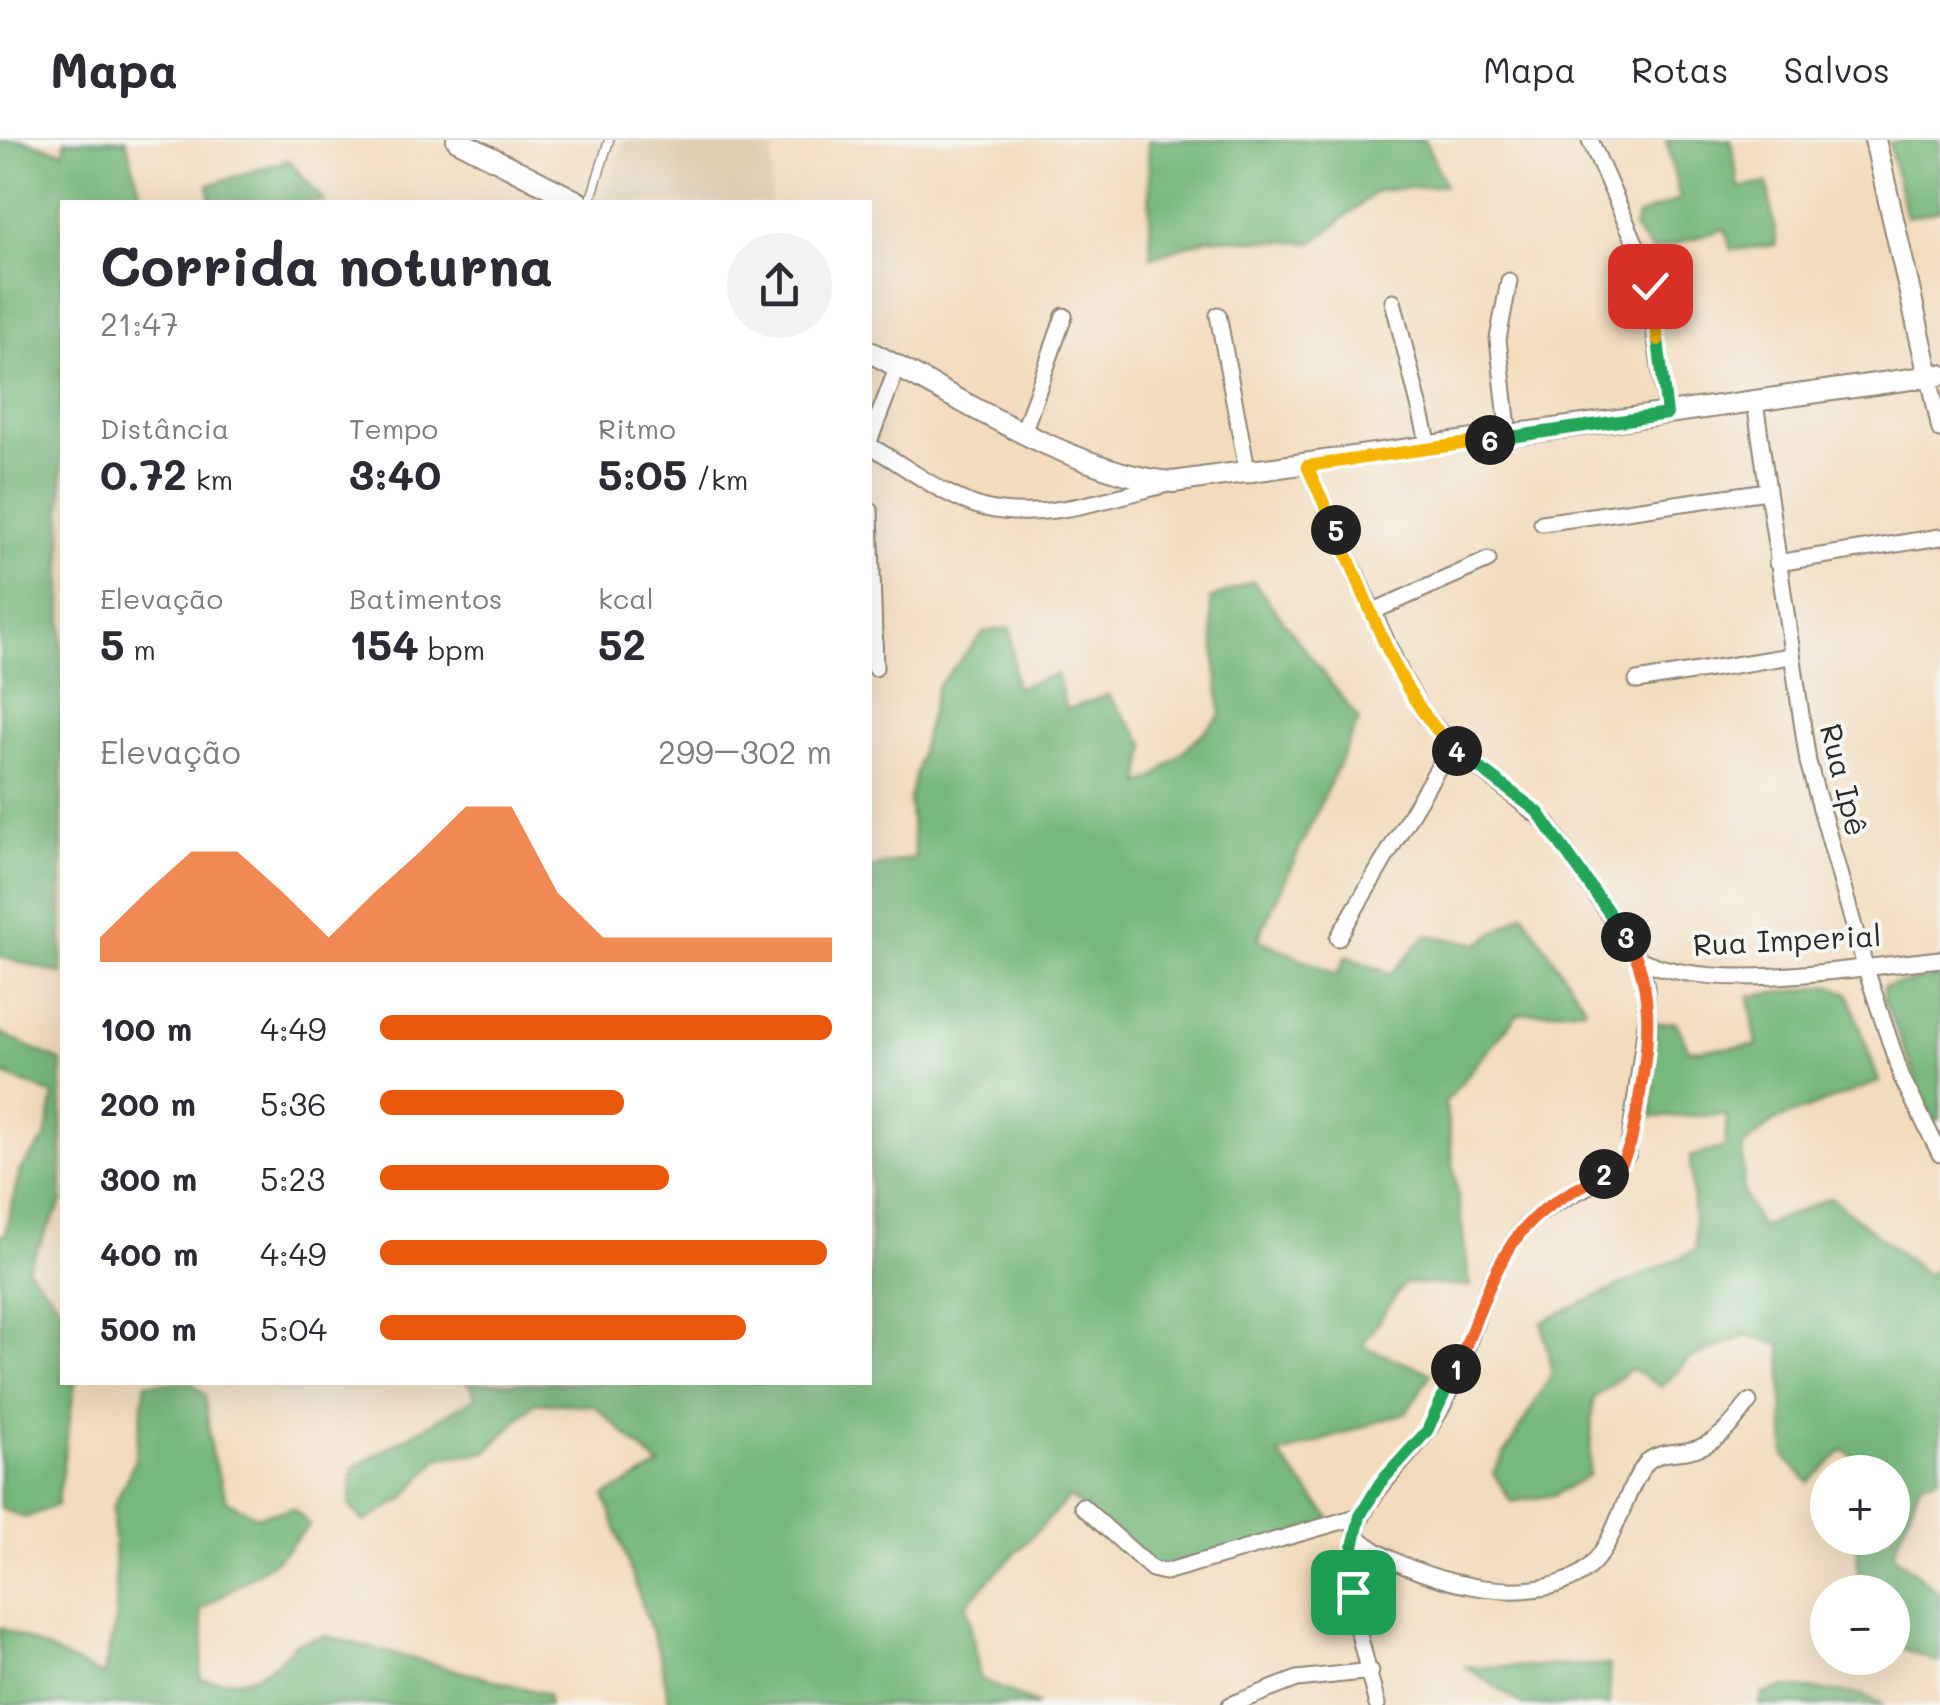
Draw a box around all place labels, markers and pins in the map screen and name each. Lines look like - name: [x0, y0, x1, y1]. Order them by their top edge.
- pin: [1608, 244, 1693, 329]
- pin: 6: [1465, 415, 1515, 465]
- pin: 5: [1311, 505, 1361, 555]
- pin: 4: [1432, 726, 1482, 776]
- pin: 3: [1601, 912, 1651, 962]
- pin: 2: [1579, 1149, 1629, 1199]
- pin: 1: [1431, 1344, 1481, 1394]
- pin: [1311, 1550, 1396, 1635]

